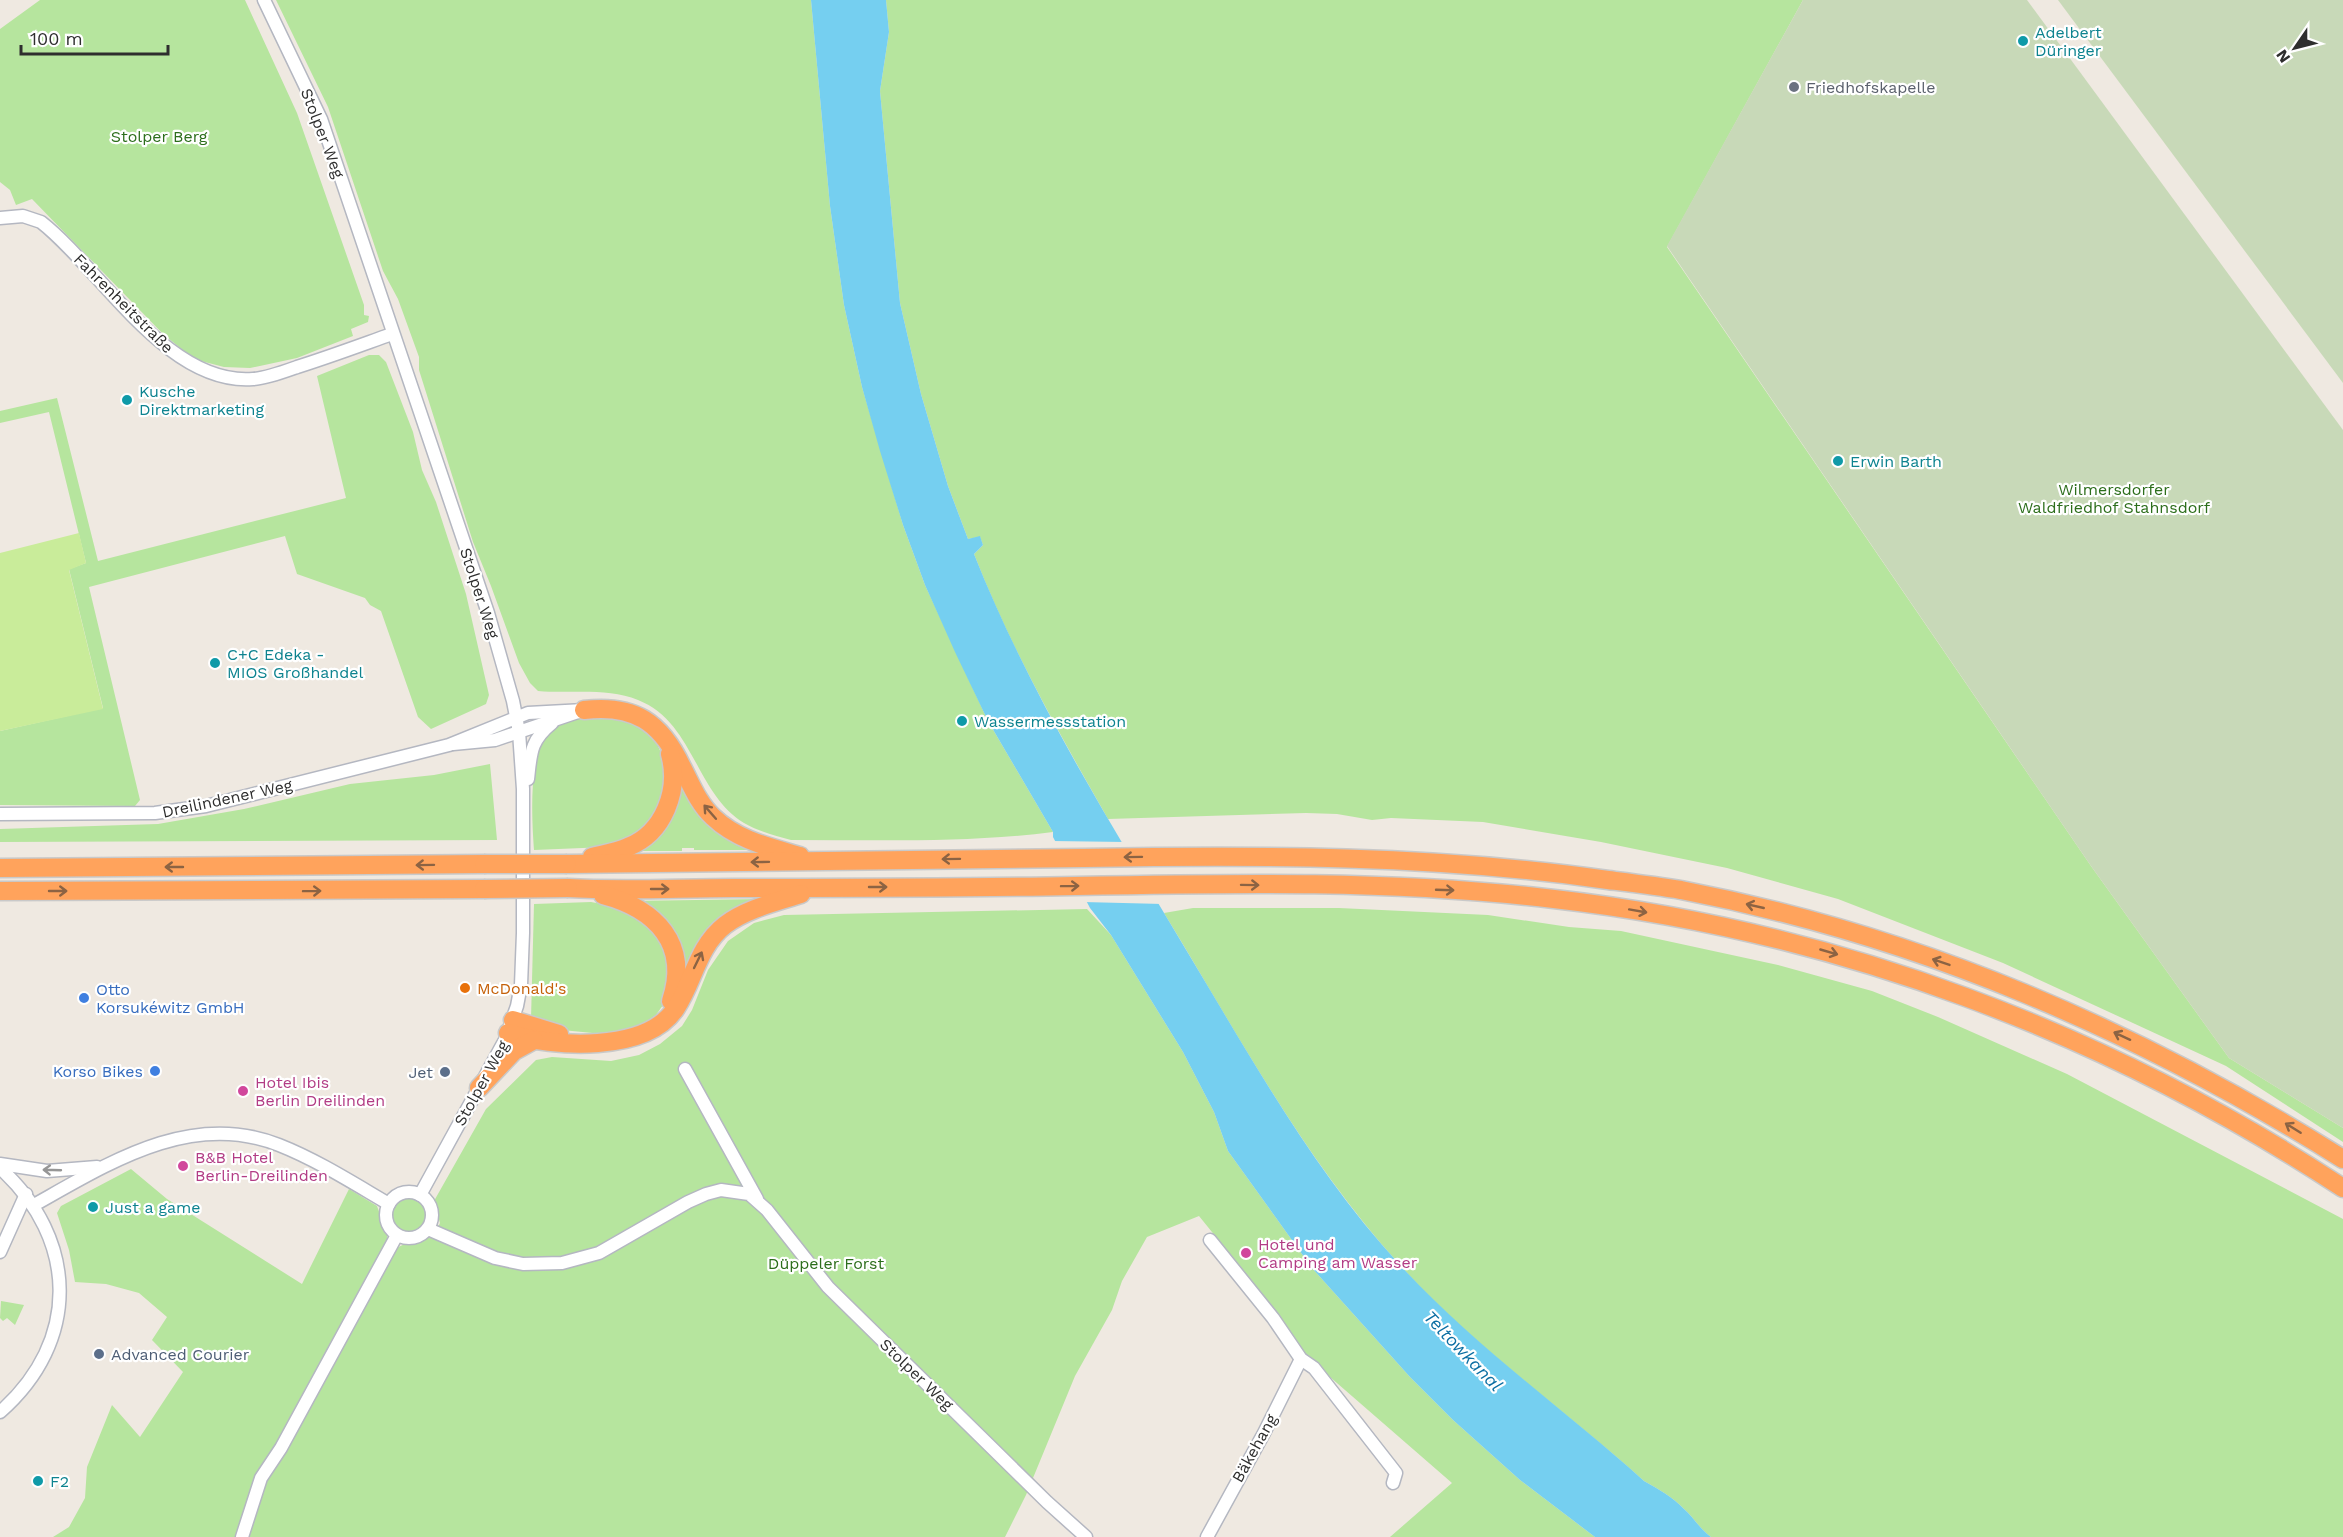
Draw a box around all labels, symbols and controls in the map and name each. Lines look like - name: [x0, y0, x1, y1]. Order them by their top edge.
- scale bar: [21, 18, 168, 56]
- north arrow: [2265, 18, 2325, 78]
- place label: Adelbert Düringer: [2035, 23, 2102, 60]
- text: 100 m: [30, 28, 83, 49]
- marker: Adelbert Düringer: [2016, 34, 2030, 48]
- text: N: [2272, 46, 2294, 67]
- place label: Friedhofskapelle: [1806, 78, 1936, 97]
- marker: Friedhofskapelle: [1787, 80, 1801, 94]
- street label: Stolper Weg: [297, 86, 349, 181]
- park label: Stolper Berg: [111, 127, 208, 146]
- street label: Fahrenheitstraße: [70, 250, 177, 357]
- place label: Kusche Direktmarketing: [139, 382, 264, 419]
- marker: Kusche Direktmarketing: [120, 393, 134, 407]
- place label: Erwin Barth: [1850, 452, 1942, 471]
- marker: Erwin Barth: [1831, 454, 1845, 468]
- park label: Wilmersdorfer Waldfriedhof Stahnsdorf: [2018, 480, 2211, 517]
- street label: Stolper Weg: [456, 545, 503, 642]
- place label: C+C Edeka - MIOS Großhandel: [227, 645, 364, 682]
- marker: C+C Edeka - MIOS Großhandel: [208, 656, 222, 670]
- place label: Wassermessstation: [974, 712, 1126, 731]
- marker: Wassermessstation: [955, 714, 969, 728]
- street label: Dreilindener Weg: [160, 775, 294, 822]
- one-way arrow: [703, 805, 717, 820]
- one-way arrow: [1124, 851, 1144, 863]
- one-way arrow: [942, 854, 962, 865]
- one-way arrow: [751, 856, 771, 868]
- one-way arrow: [416, 859, 436, 871]
- one-way arrow: [165, 861, 185, 873]
- one-way arrow: [1239, 879, 1259, 891]
- one-way arrow: [1060, 880, 1080, 892]
- one-way arrow: [868, 881, 888, 893]
- one-way arrow: [649, 883, 669, 894]
- one-way arrow: [1434, 884, 1454, 895]
- one-way arrow: [48, 885, 68, 897]
- one-way arrow: [302, 885, 322, 897]
- one-way arrow: [1745, 900, 1764, 912]
- one-way arrow: [1628, 906, 1648, 917]
- one-way arrow: [1819, 947, 1838, 958]
- one-way arrow: [693, 951, 705, 969]
- one-way arrow: [1932, 956, 1951, 967]
- place label: McDonald's: [477, 979, 567, 998]
- place label: Otto Korsukéwitz GmbH: [96, 980, 245, 1017]
- marker: McDonald's: [458, 981, 472, 995]
- marker: Otto Korsukéwitz GmbH: [77, 991, 91, 1005]
- one-way arrow: [2113, 1029, 2131, 1041]
- street label: Stolper Weg: [450, 1037, 513, 1129]
- place label: Korso Bikes: [53, 1062, 143, 1081]
- place label: Jet: [408, 1063, 433, 1082]
- marker: Korso Bikes: [148, 1064, 162, 1078]
- marker: Jet: [438, 1065, 452, 1079]
- place label: Hotel Ibis Berlin Dreilinden: [255, 1073, 385, 1110]
- marker: Hotel Ibis Berlin Dreilinden: [236, 1084, 250, 1098]
- one-way arrow: [2285, 1121, 2302, 1134]
- place label: B&B Hotel Berlin-Dreilinden: [195, 1148, 328, 1185]
- marker: B&B Hotel Berlin-Dreilinden: [176, 1159, 190, 1173]
- one-way arrow: [43, 1165, 63, 1176]
- place label: Just a game: [105, 1198, 201, 1217]
- marker: Just a game: [86, 1200, 100, 1214]
- place label: Hotel und Camping am Wasser: [1258, 1235, 1418, 1272]
- marker: Hotel und Camping am Wasser: [1239, 1246, 1253, 1260]
- park label: Düppeler Forst: [768, 1254, 884, 1273]
- water label: Teltowkanal: [1420, 1306, 1507, 1395]
- street label: Stolper Weg: [876, 1335, 958, 1414]
- place label: Advanced Courier: [111, 1345, 250, 1364]
- marker: Advanced Courier: [92, 1347, 106, 1361]
- street label: Bäkehang: [1228, 1410, 1281, 1486]
- place label: F2: [50, 1472, 69, 1491]
- marker: F2: [31, 1474, 45, 1488]

